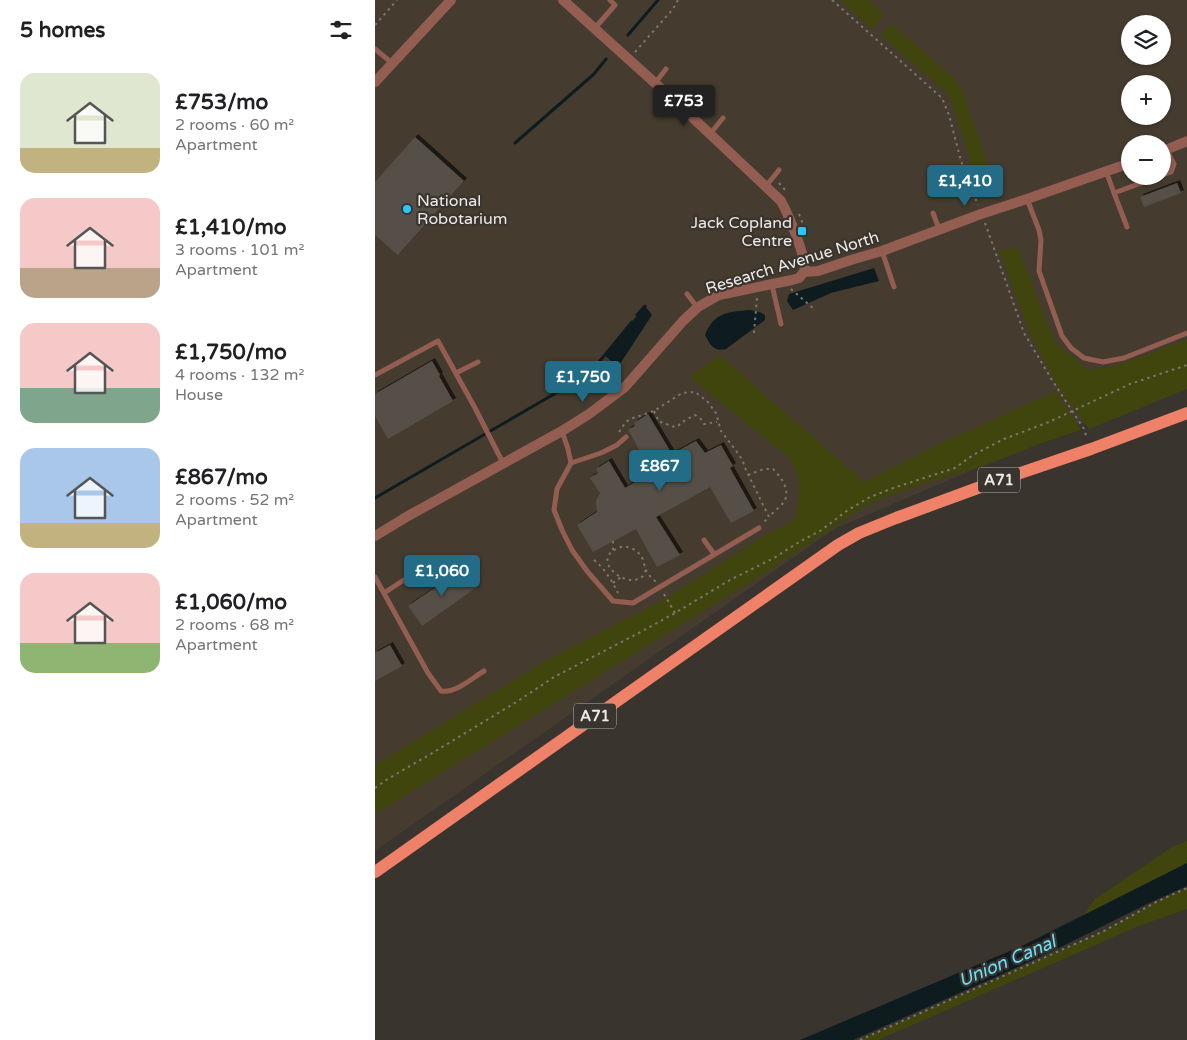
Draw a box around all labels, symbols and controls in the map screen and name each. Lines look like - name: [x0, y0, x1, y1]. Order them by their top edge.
- map controls: [1121, 15, 1171, 185]
- button: layers: [1121, 15, 1171, 65]
- icon: filters: [327, 16, 355, 44]
- text: 5 homes: [20, 18, 105, 43]
- button: +: [1121, 75, 1171, 125]
- pin: £753: [654, 84, 714, 127]
- text: £753/mo: [175, 90, 268, 115]
- text: £753: [664, 91, 704, 111]
- icon: home: [60, 93, 120, 153]
- text: 2 rooms · 60 m²: [175, 115, 294, 135]
- text: Apartment: [175, 135, 258, 155]
- button: −: [1121, 135, 1171, 185]
- pin: £1,410: [924, 164, 1006, 207]
- text: £1,410: [938, 171, 992, 191]
- place label: National Robotarium: [417, 191, 508, 229]
- marker: National Robotarium: [401, 203, 413, 215]
- place label: Jack Copland Centre: [691, 213, 792, 251]
- text: £1,410/mo: [175, 215, 287, 240]
- icon: home: [60, 218, 120, 278]
- marker: Jack Copland Centre: [796, 225, 808, 237]
- street label: Research Avenue North: [703, 227, 881, 299]
- text: 3 rooms · 101 m²: [175, 240, 304, 260]
- text: Apartment: [175, 260, 258, 280]
- text: £1,750/mo: [175, 340, 287, 365]
- icon: home: [60, 343, 120, 403]
- pin: £1,750: [542, 360, 624, 403]
- text: 4 rooms · 132 m²: [175, 365, 304, 385]
- text: £1,750: [556, 367, 610, 387]
- text: House: [175, 385, 223, 405]
- pin: £867: [630, 450, 690, 492]
- text: £867: [640, 456, 680, 476]
- text: £867/mo: [175, 465, 268, 490]
- icon: home: [60, 468, 120, 528]
- road number: A71: [978, 468, 1020, 492]
- text: 2 rooms · 52 m²: [175, 490, 294, 510]
- text: Apartment: [175, 510, 258, 530]
- pin: £1,060: [401, 554, 483, 597]
- text: £1,060: [415, 561, 469, 581]
- text: £1,060/mo: [175, 590, 287, 615]
- icon: home: [60, 593, 120, 653]
- text: 2 rooms · 68 m²: [175, 615, 294, 635]
- text: Apartment: [175, 635, 258, 655]
- road number: A71: [574, 704, 616, 728]
- water label: Union Canal: [955, 930, 1061, 991]

